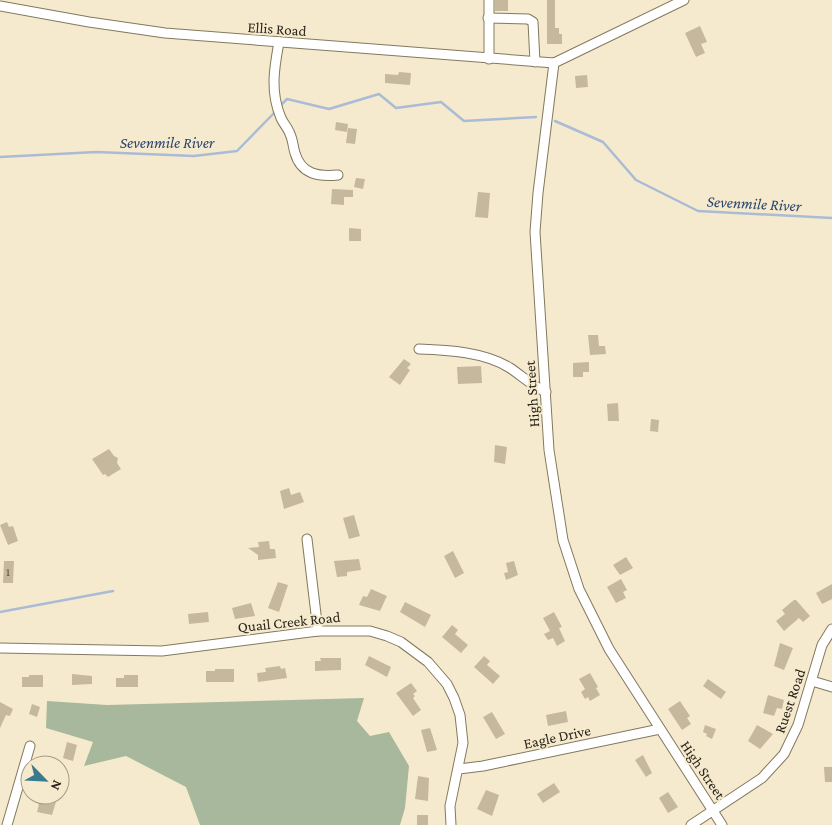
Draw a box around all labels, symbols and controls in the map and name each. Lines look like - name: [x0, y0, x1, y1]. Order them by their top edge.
- street label: Ellis Road: [247, 19, 307, 39]
- water label: Sevenmile River: [120, 134, 215, 151]
- water label: Sevenmile River: [706, 193, 802, 214]
- street label: High Street: [522, 359, 543, 428]
- house number: 1: [6, 565, 10, 579]
- street label: Quail Creek Road: [237, 609, 341, 635]
- street label: Ruest Road: [772, 667, 808, 735]
- street label: Eagle Drive: [522, 722, 593, 753]
- street label: High Street: [677, 738, 729, 804]
- north arrow: [20, 755, 70, 805]
- text: N: [47, 778, 66, 793]

